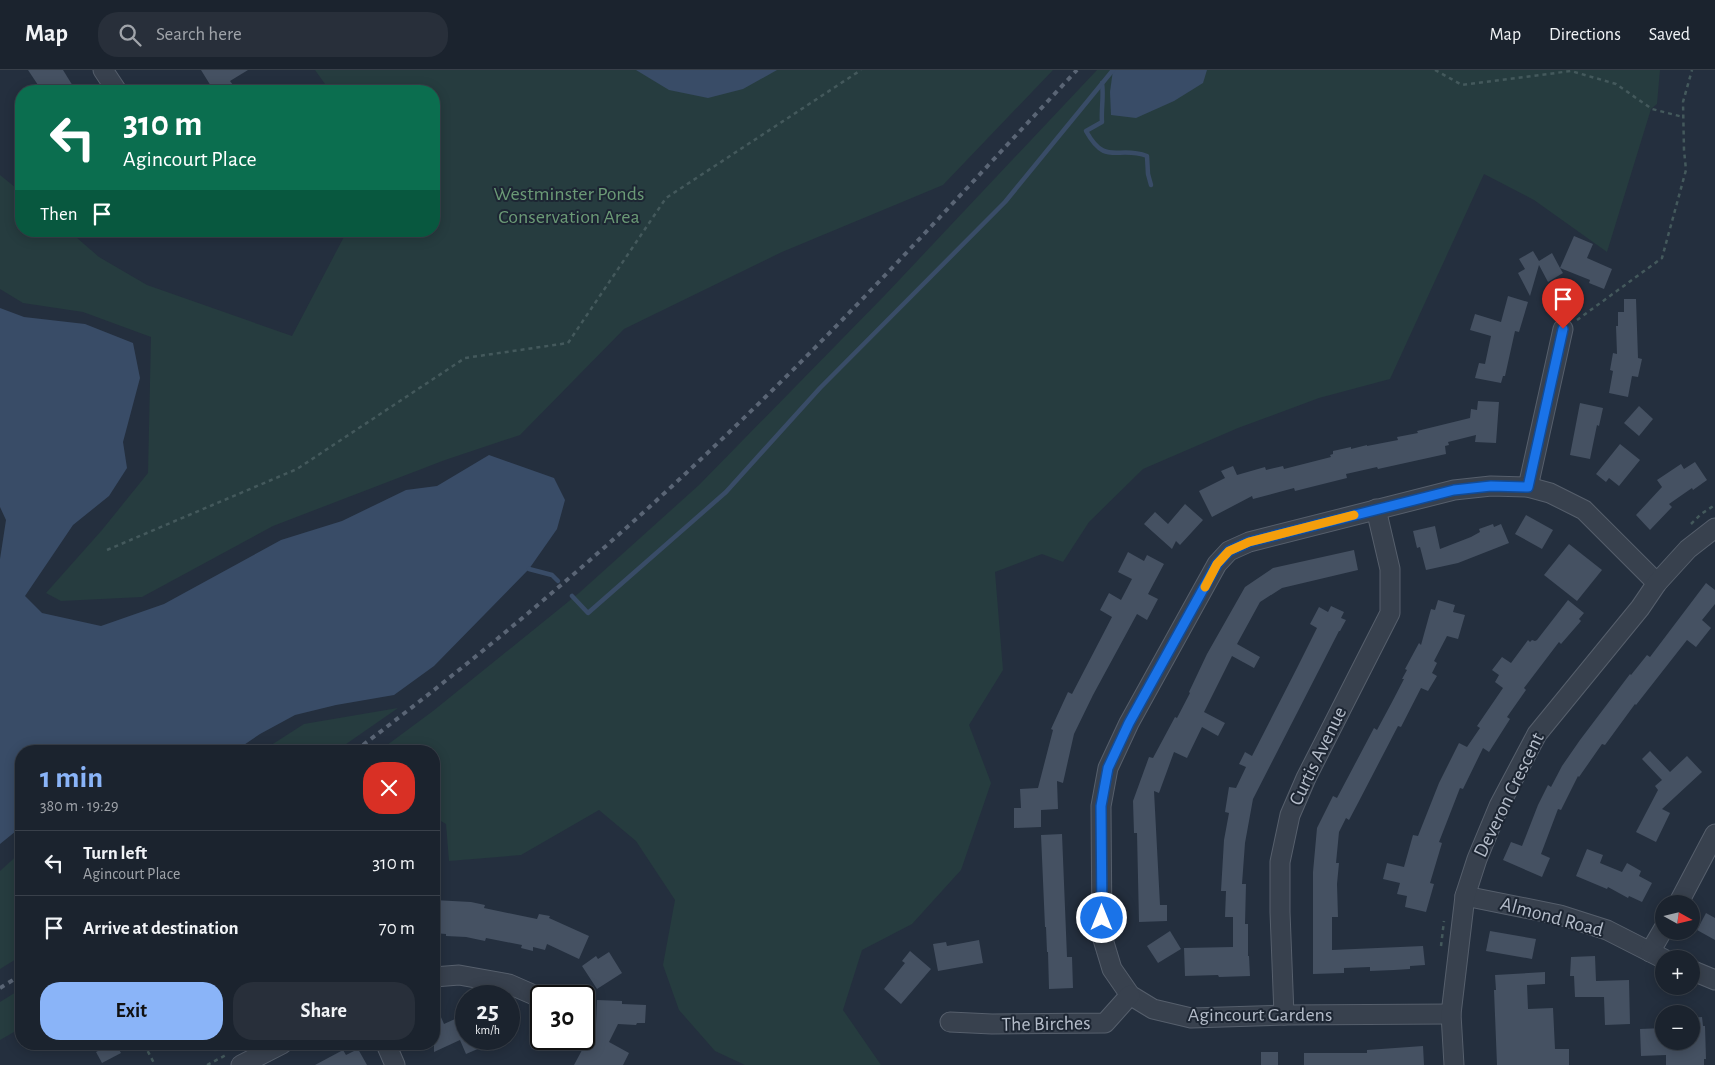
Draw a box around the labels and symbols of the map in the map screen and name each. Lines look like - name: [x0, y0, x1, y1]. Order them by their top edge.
- park label: Westminster Ponds Conservation Area: [494, 184, 644, 227]
- pin: [1542, 278, 1584, 329]
- street label: Curtis Avenue: [1286, 704, 1350, 808]
- street label: Deveron Crescent: [1470, 729, 1548, 860]
- position arrow: [1075, 891, 1127, 943]
- street label: Almond Road: [1498, 894, 1606, 940]
- north arrow: [1655, 895, 1700, 940]
- speed limit sign: 30: [530, 985, 595, 1050]
- street label: Agincourt Gardens: [1188, 1005, 1332, 1025]
- street label: The Birches: [1001, 1013, 1091, 1035]

